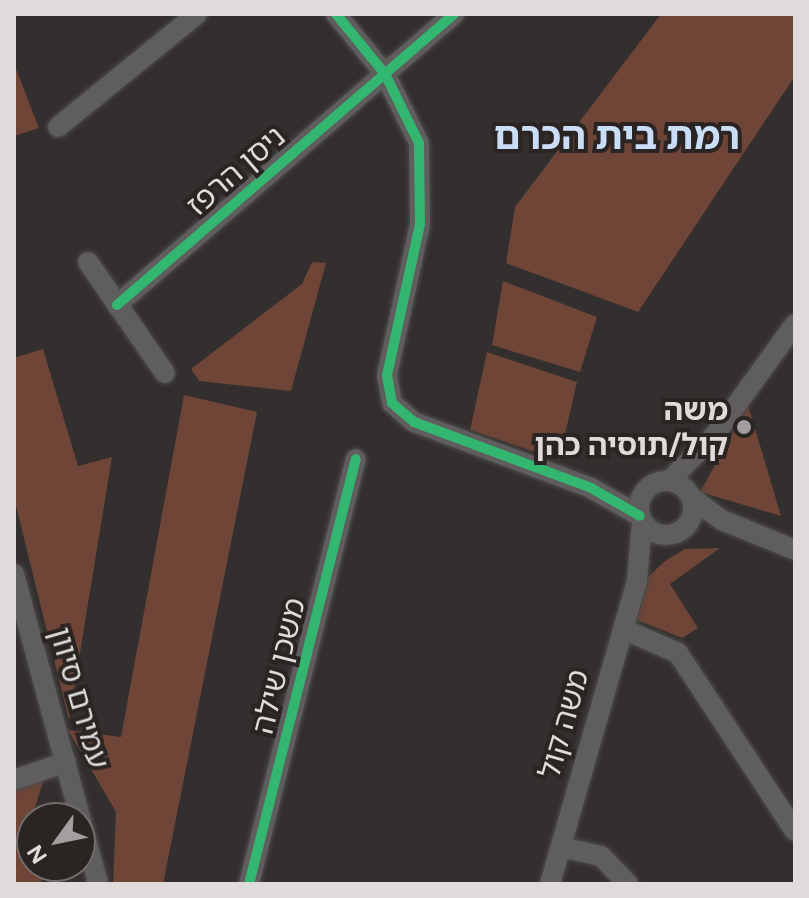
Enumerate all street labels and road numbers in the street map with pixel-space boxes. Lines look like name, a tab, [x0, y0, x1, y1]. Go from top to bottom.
street label: ניסן הרפז	[180, 119, 292, 223]
street label: משכן שילה	[245, 594, 313, 738]
street label: עמירם סיוון	[42, 623, 116, 773]
street label: משה קול	[531, 665, 597, 783]

